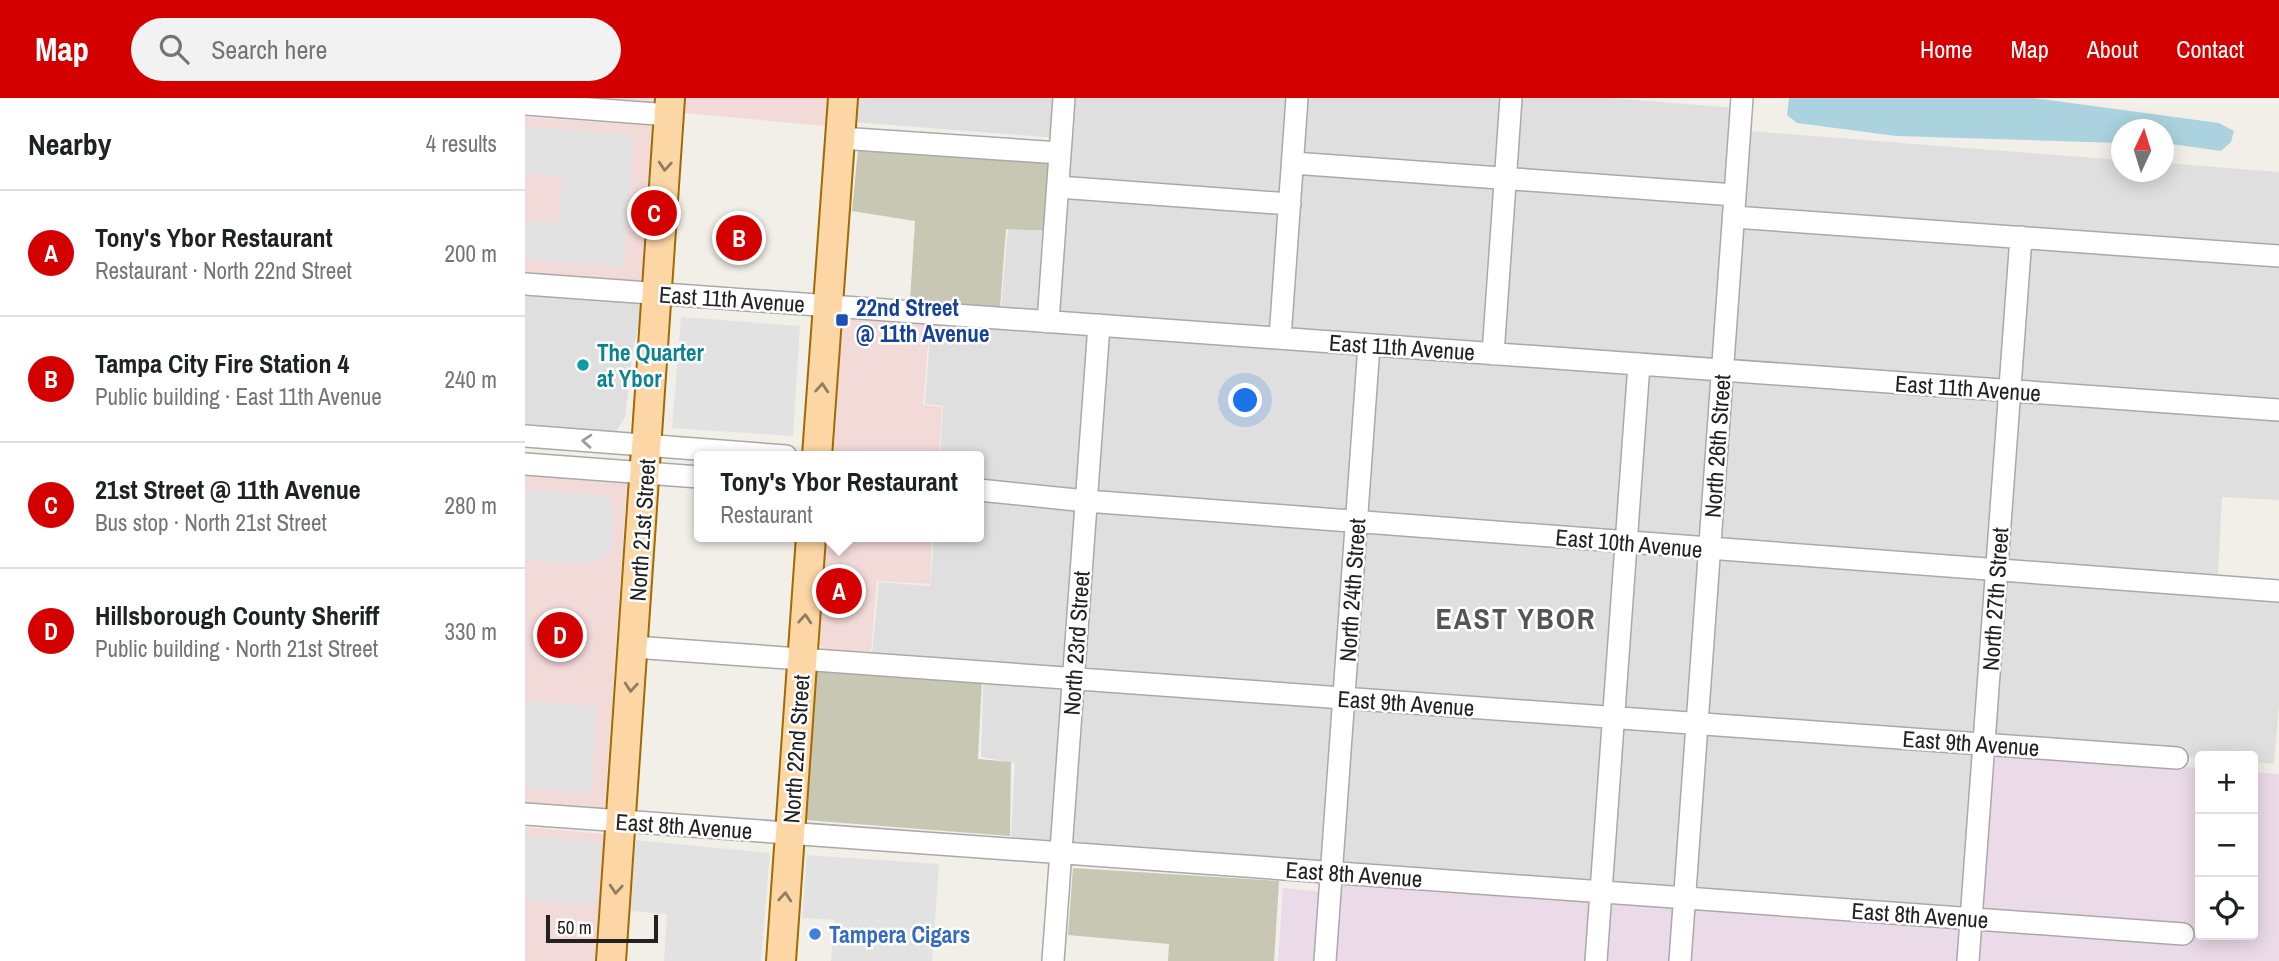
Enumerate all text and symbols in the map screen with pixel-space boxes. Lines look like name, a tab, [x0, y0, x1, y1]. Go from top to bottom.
search box	[131, 18, 621, 81]
text: Map	[35, 27, 89, 71]
icon: search	[155, 30, 193, 68]
text: Search here	[211, 32, 327, 67]
text: Home	[1920, 33, 1972, 65]
text: Map	[2010, 33, 2049, 65]
text: About	[2087, 33, 2138, 65]
text: Contact	[2176, 33, 2244, 65]
north arrow	[2111, 119, 2174, 182]
text: Nearby	[28, 124, 111, 164]
text: 4 results	[426, 128, 497, 159]
one-way arrow	[658, 161, 673, 172]
pin: C	[631, 187, 677, 239]
pin: B	[716, 212, 762, 264]
text: Tony's Ybor Restaurant	[95, 220, 333, 255]
text: A	[44, 238, 58, 269]
text: 200 m	[445, 238, 497, 269]
text: Restaurant · North 22nd Street	[95, 255, 352, 286]
street label: East 11th Avenue	[658, 278, 806, 320]
place label: 22nd Street @ 11th Avenue	[856, 292, 989, 349]
marker: 22nd Street @ 11th Avenue	[834, 312, 850, 328]
street label: East 11th Avenue	[1328, 326, 1476, 368]
place label: The Quarter at Ybor	[597, 337, 705, 394]
text: Tampa City Fire Station 4	[95, 346, 349, 381]
marker: The Quarter at Ybor	[575, 357, 591, 373]
text: B	[44, 364, 58, 395]
text: 240 m	[445, 364, 497, 395]
street label: East 11th Avenue	[1894, 367, 2042, 409]
street label: North 26th Street	[1697, 373, 1737, 519]
text: Public building · East 11th Avenue	[95, 381, 382, 412]
one-way arrow	[814, 382, 829, 393]
your location	[1228, 383, 1262, 417]
one-way arrow	[581, 433, 592, 448]
popup	[694, 451, 984, 542]
street label: North 21st Street	[622, 458, 662, 602]
text: Tony's Ybor Restaurant	[720, 464, 958, 499]
text: 21st Street @ 11th Avenue	[95, 472, 361, 507]
text: C	[44, 490, 58, 521]
text: 280 m	[445, 490, 497, 521]
text: Restaurant	[720, 499, 812, 530]
text: Bus stop · North 21st Street	[95, 507, 327, 538]
street label: North 24th Street	[1332, 517, 1372, 663]
street label: East 10th Avenue	[1554, 521, 1704, 565]
street label: North 27th Street	[1975, 526, 2015, 672]
pin: A	[816, 565, 862, 617]
street label: North 23rd Street	[1055, 570, 1097, 716]
text: Hillsborough County Sheriff	[95, 598, 379, 633]
district label: EAST YBOR	[1435, 598, 1597, 638]
pin: D	[537, 609, 583, 661]
one-way arrow	[797, 613, 812, 624]
text: D	[44, 616, 58, 647]
text: 330 m	[445, 616, 497, 647]
text: Public building · North 21st Street	[95, 633, 378, 664]
street label: North 22nd Street	[775, 674, 817, 824]
one-way arrow	[624, 682, 639, 693]
street label: East 9th Avenue	[1337, 683, 1475, 723]
street label: East 9th Avenue	[1902, 723, 2040, 763]
map controls	[2195, 751, 2258, 940]
button: +	[2195, 751, 2258, 814]
street label: East 8th Avenue	[615, 806, 753, 846]
button: −	[2195, 814, 2258, 877]
street label: East 8th Avenue	[1285, 854, 1423, 894]
button: locate	[2195, 877, 2258, 940]
one-way arrow	[609, 884, 624, 895]
one-way arrow	[777, 891, 792, 902]
street label: East 8th Avenue	[1851, 895, 1989, 935]
scale bar	[546, 912, 658, 944]
text: 50 m	[557, 914, 592, 940]
place label: Tampera Cigars	[829, 919, 970, 950]
marker: Tampera Cigars	[807, 926, 823, 942]

